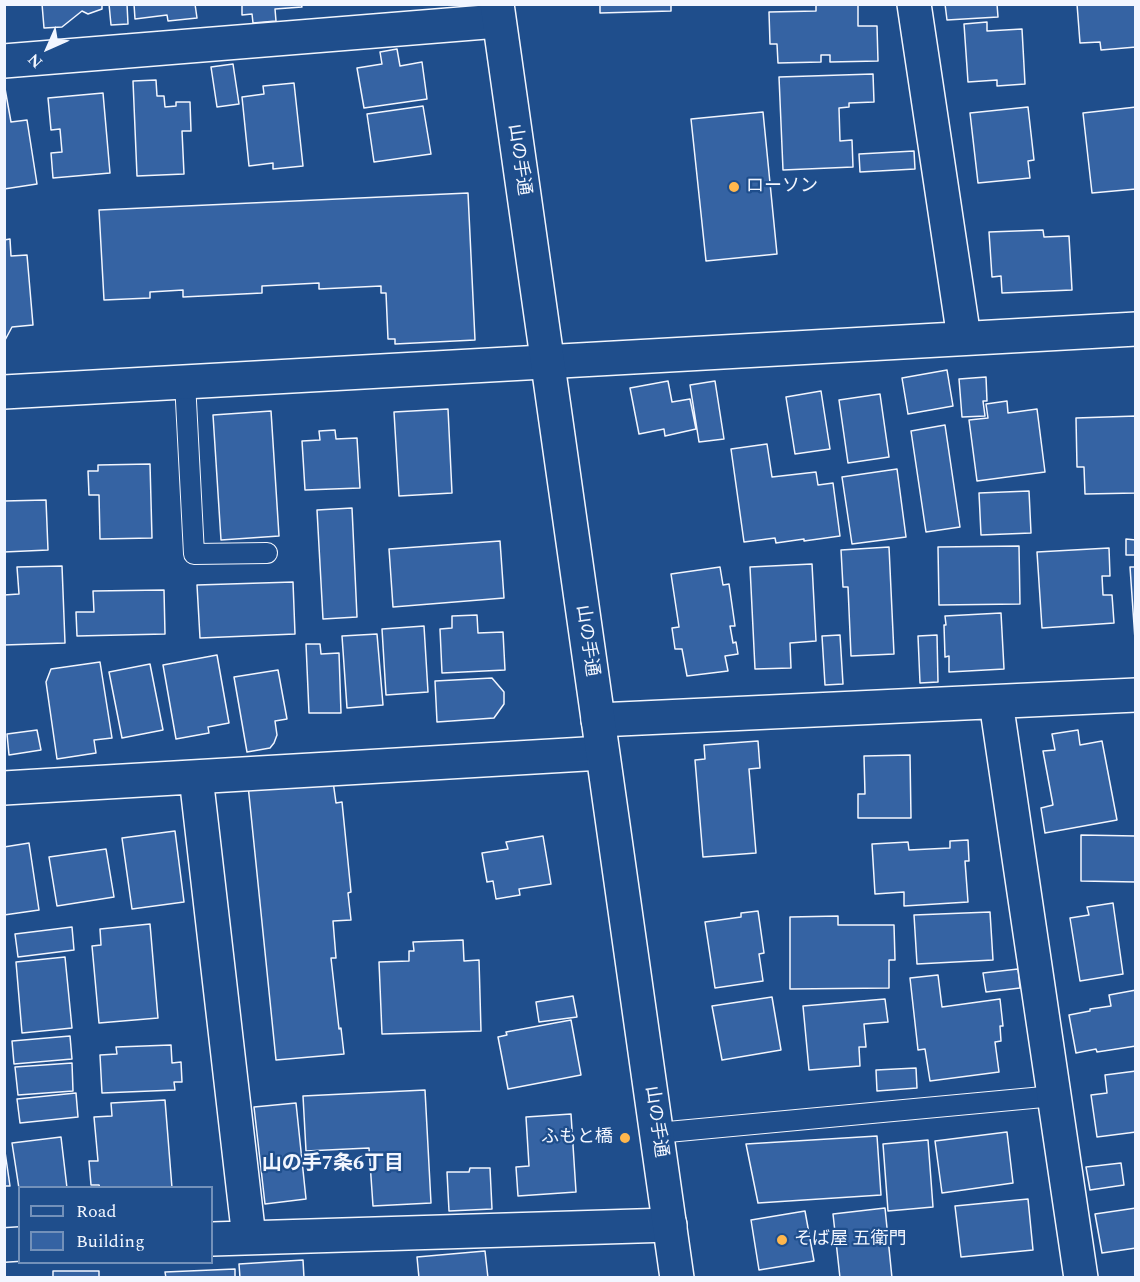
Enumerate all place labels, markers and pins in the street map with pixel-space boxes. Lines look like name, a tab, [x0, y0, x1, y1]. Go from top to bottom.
place label: ローソン	[746, 176, 818, 198]
marker: ローソン	[727, 180, 741, 194]
place label: ふもと橋	[541, 1127, 613, 1149]
marker: ふもと橋	[618, 1131, 632, 1145]
place label: そば屋 五衛門	[794, 1229, 906, 1251]
marker: そば屋 五衛門	[775, 1233, 789, 1247]

